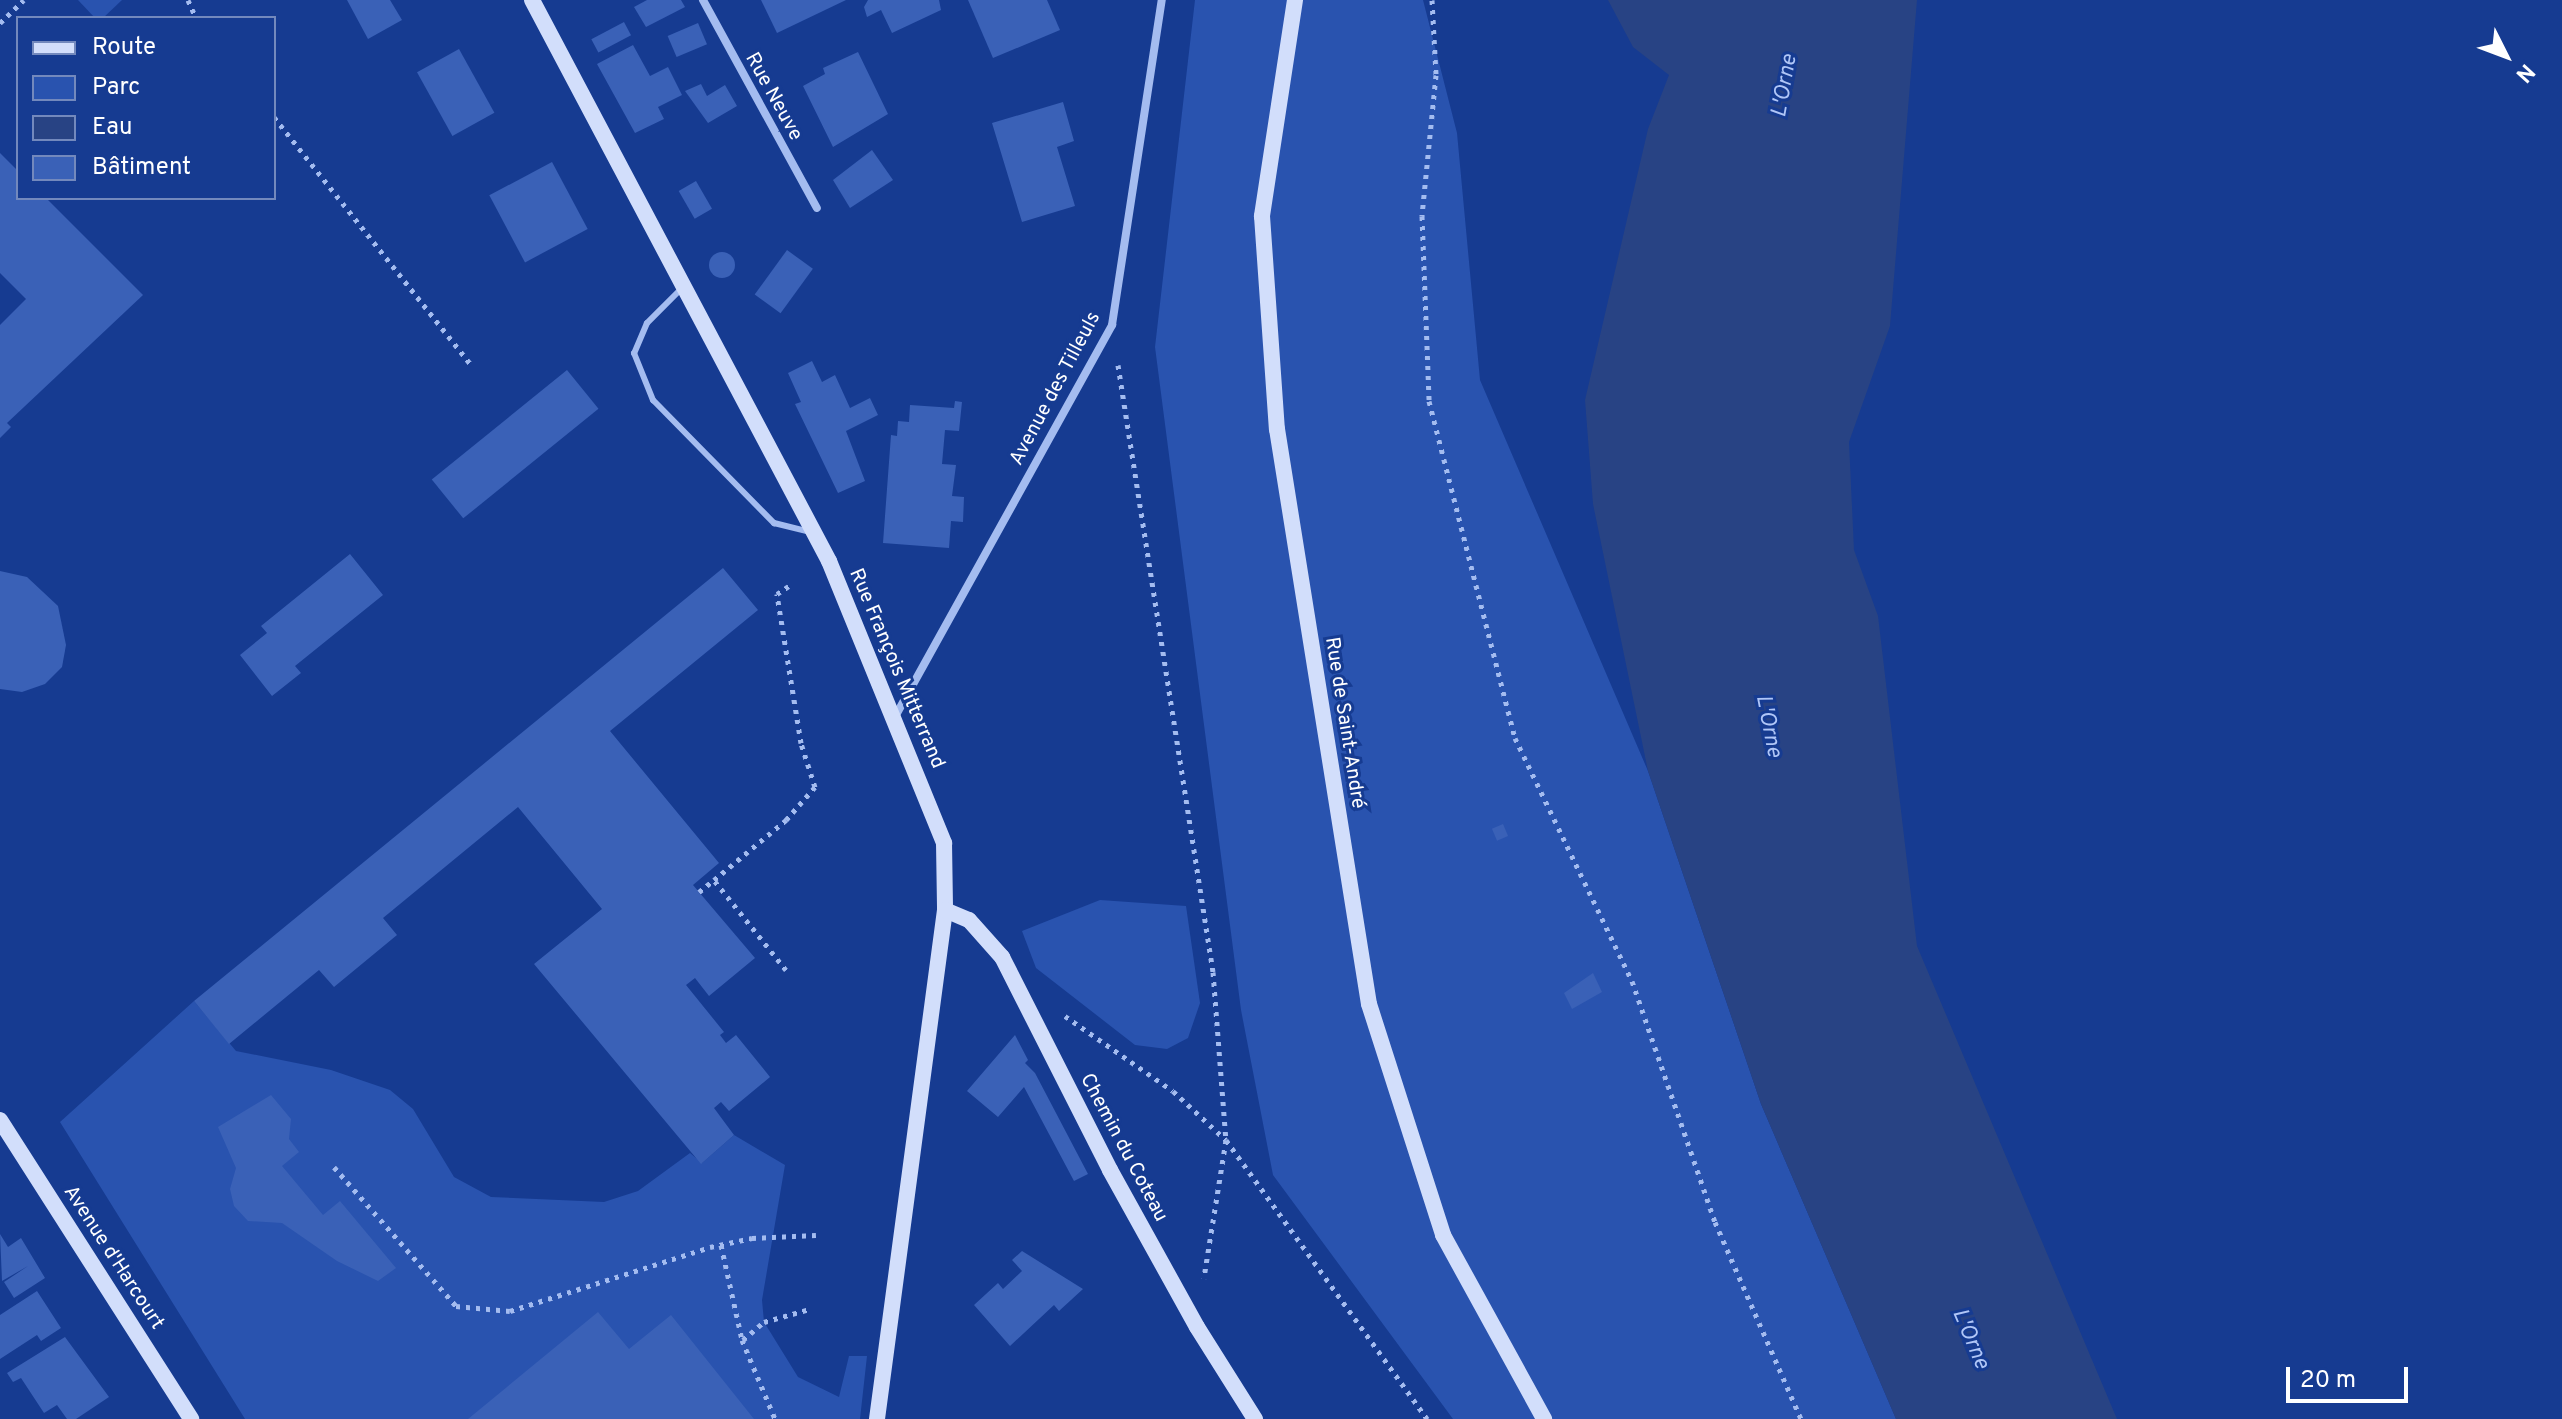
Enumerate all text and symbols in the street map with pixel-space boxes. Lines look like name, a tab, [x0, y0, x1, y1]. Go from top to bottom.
legend	[16, 16, 276, 200]
north arrow	[2466, 16, 2546, 96]
text: Route	[92, 33, 156, 63]
street label: Rue Neuve	[739, 49, 807, 145]
water label: L'Orne	[1766, 53, 1804, 119]
text: N	[2509, 57, 2540, 87]
text: Parc	[92, 73, 140, 103]
text: Eau	[92, 113, 132, 143]
text: Bâtiment	[92, 153, 191, 183]
street label: Avenue des Tilleuls	[1005, 308, 1107, 470]
street label: Rue François Mitterrand	[843, 565, 949, 773]
street label: Rue de Saint-André	[1319, 635, 1369, 811]
water label: L'Orne	[1749, 692, 1787, 760]
street label: Chemin du Coteau	[1074, 1070, 1172, 1226]
street label: Avenue d'Harcourt	[57, 1181, 169, 1335]
water label: L'Orne	[1945, 1305, 1995, 1373]
scale bar	[2290, 1351, 2412, 1401]
text: 20 m	[2300, 1366, 2356, 1396]

